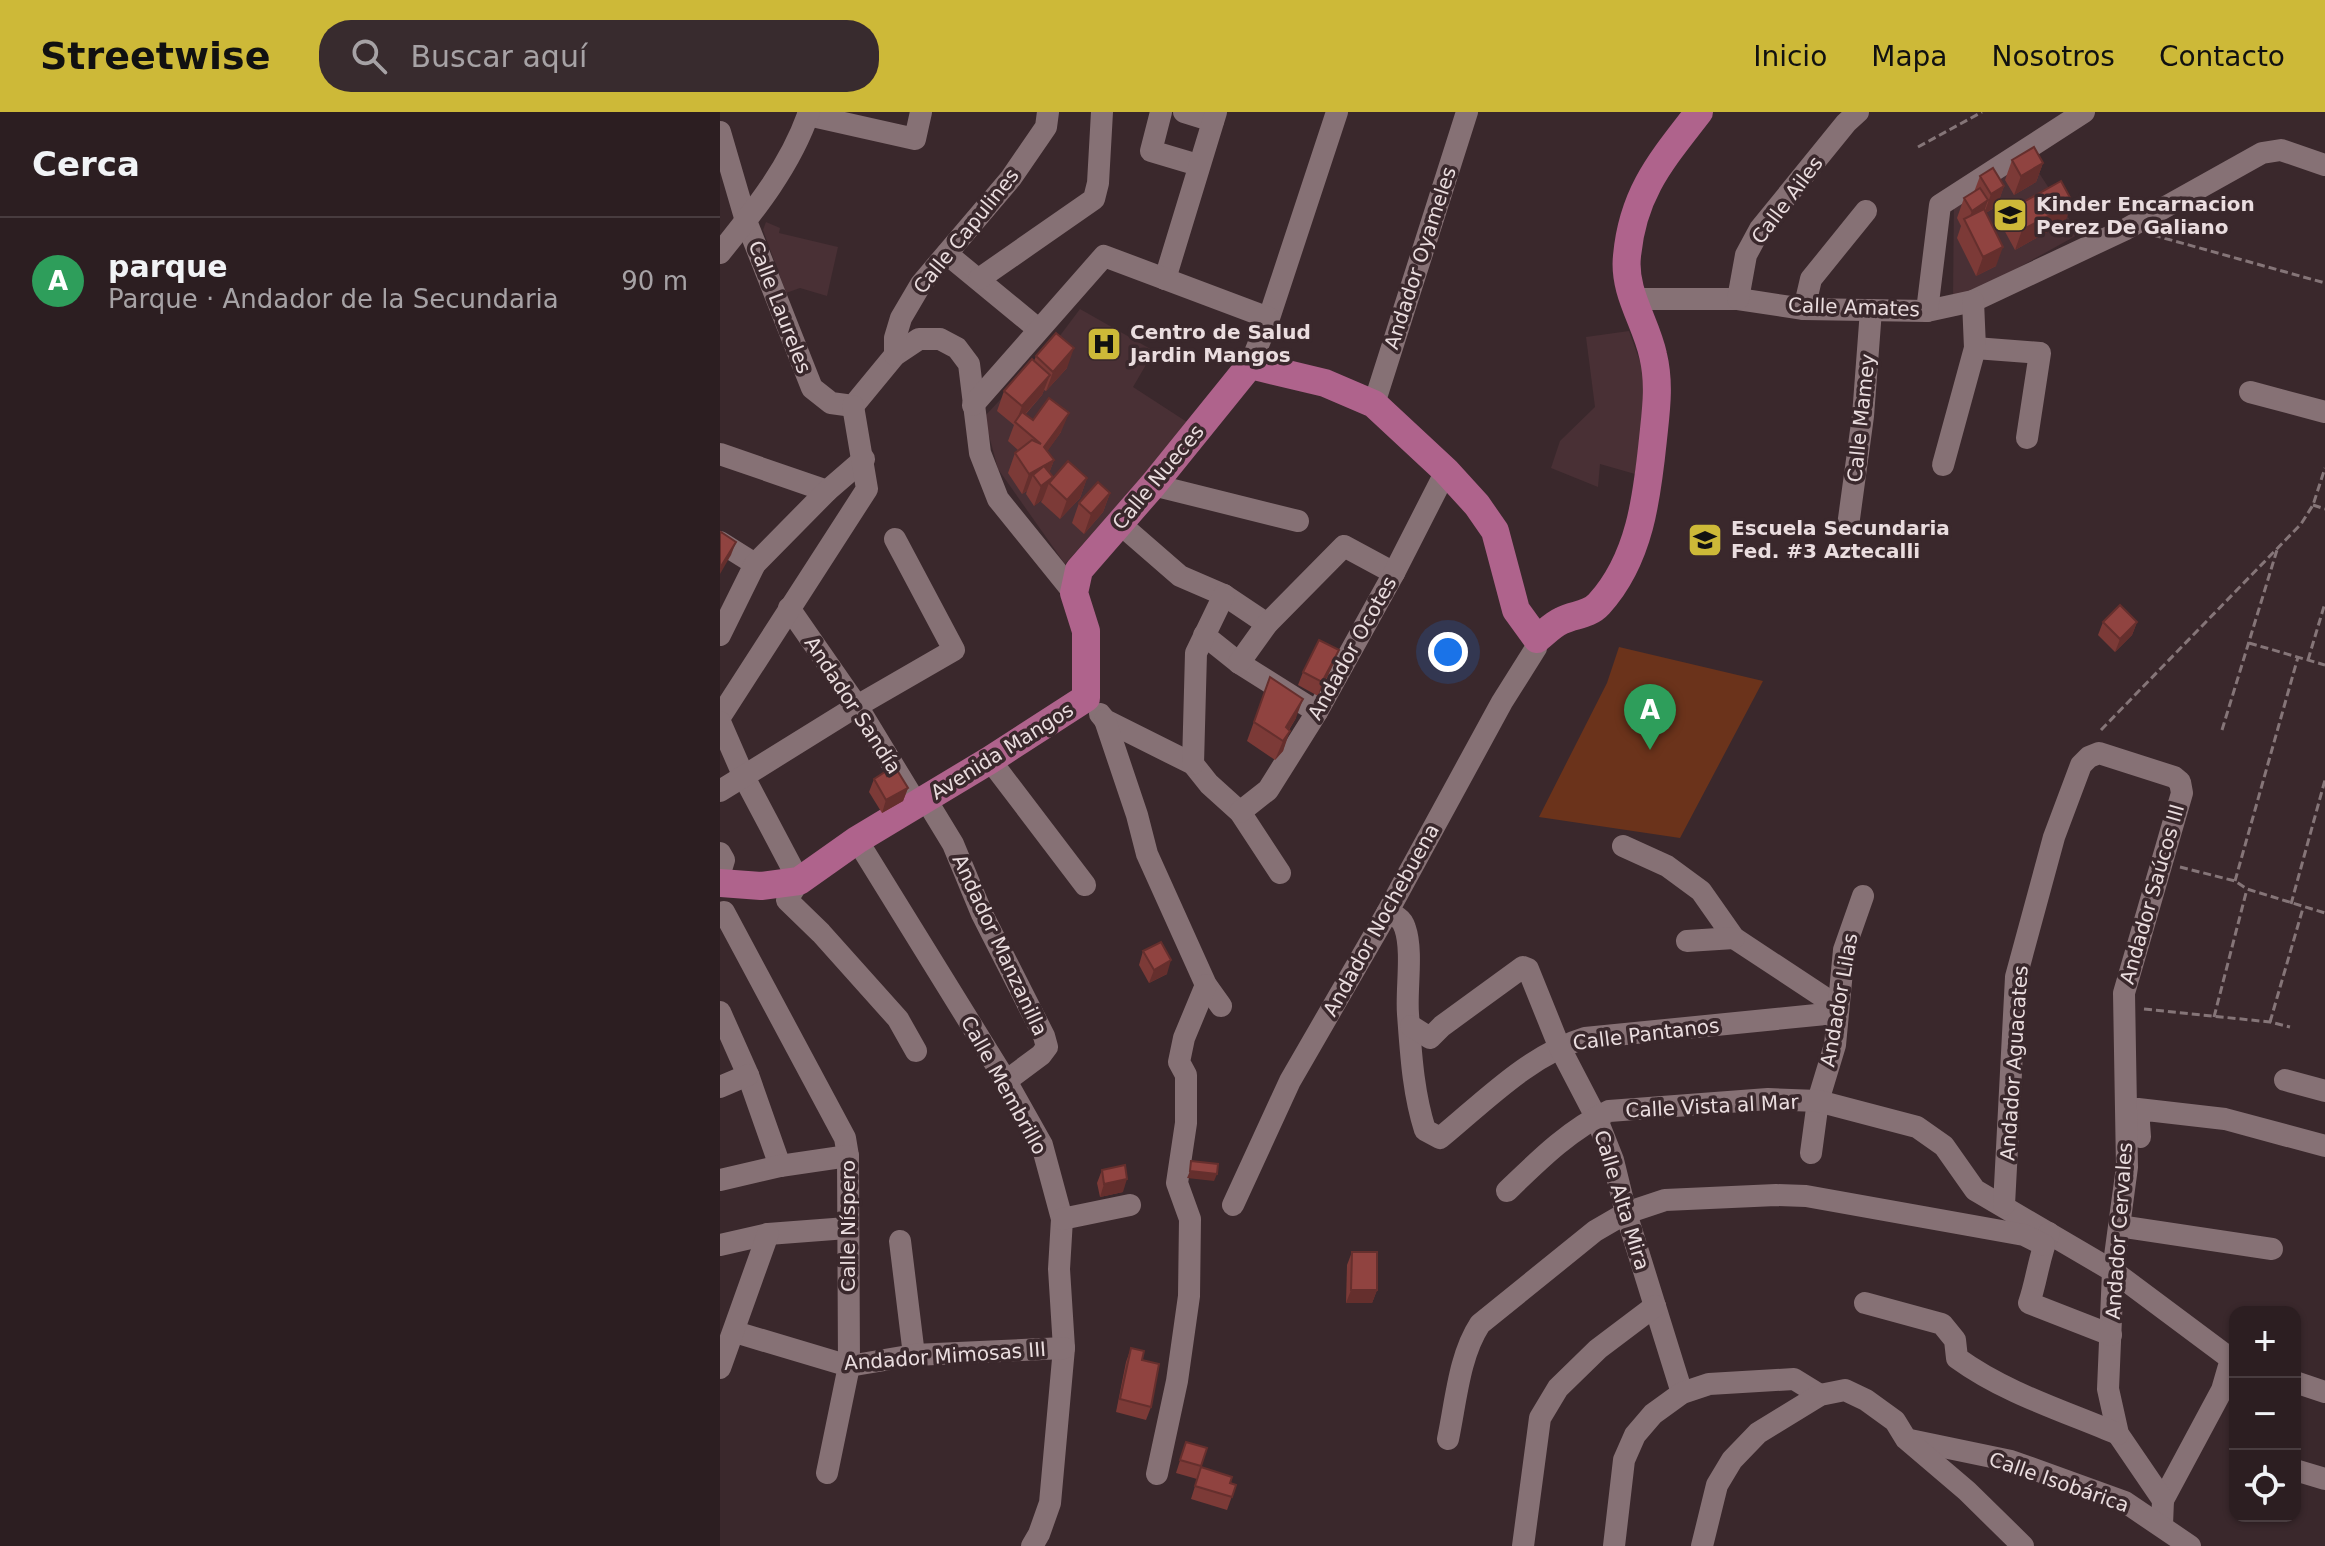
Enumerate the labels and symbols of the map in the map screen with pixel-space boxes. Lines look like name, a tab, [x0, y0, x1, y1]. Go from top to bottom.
street label: Calle Ailes	[1746, 151, 1828, 249]
street label: Calle Capulines	[908, 164, 1024, 298]
street label: Andador Oyameles	[1379, 164, 1461, 352]
place label: Kinder Encarnacion Perez De Galiano	[2036, 192, 2255, 239]
school or university icon: Kinder Encarnacion Perez De Galiano	[1991, 196, 2029, 234]
street label: Calle Laureles	[744, 237, 816, 377]
street label: Calle Amates	[1788, 293, 1920, 321]
place label: Centro de Salud Jardin Mangos	[1128, 320, 1311, 367]
hospital icon: Centro de Salud Jardin Mangos	[1085, 325, 1123, 363]
street label: Calle Mamey	[1842, 352, 1880, 483]
street label: Calle Nueces	[1107, 420, 1209, 534]
place label: Escuela Secundaria Fed. #3 Aztecalli	[1731, 516, 1950, 563]
school or university icon: Escuela Secundaria Fed. #3 Aztecalli	[1686, 521, 1724, 559]
street label: Andador Ocotes	[1303, 572, 1401, 724]
street label: Andador Sandía	[800, 632, 906, 778]
your location	[1428, 632, 1468, 672]
pin: A	[1624, 684, 1676, 750]
street label: Avenida Mangos	[926, 697, 1078, 805]
street label: Andador Saúcos III	[2115, 801, 2189, 987]
street label: Andador Nochebuena	[1318, 819, 1444, 1021]
street label: Andador Manzanilla	[947, 850, 1053, 1040]
street label: Andador Lilas	[1815, 931, 1863, 1069]
street label: Andador Aguacates	[1995, 964, 2033, 1162]
street label: Calle Membrillo	[956, 1011, 1052, 1159]
street label: Calle Pantanos	[1571, 1013, 1721, 1055]
street label: Calle Vista al Mar	[1625, 1089, 1800, 1123]
street label: Calle Alta Mira	[1589, 1127, 1655, 1273]
street label: Andador Cervales	[2101, 1142, 2137, 1320]
street label: Calle Níspero	[836, 1160, 860, 1292]
street label: Andador Mimosas III	[843, 1337, 1047, 1375]
street label: Calle Isobárica	[1986, 1447, 2132, 1517]

